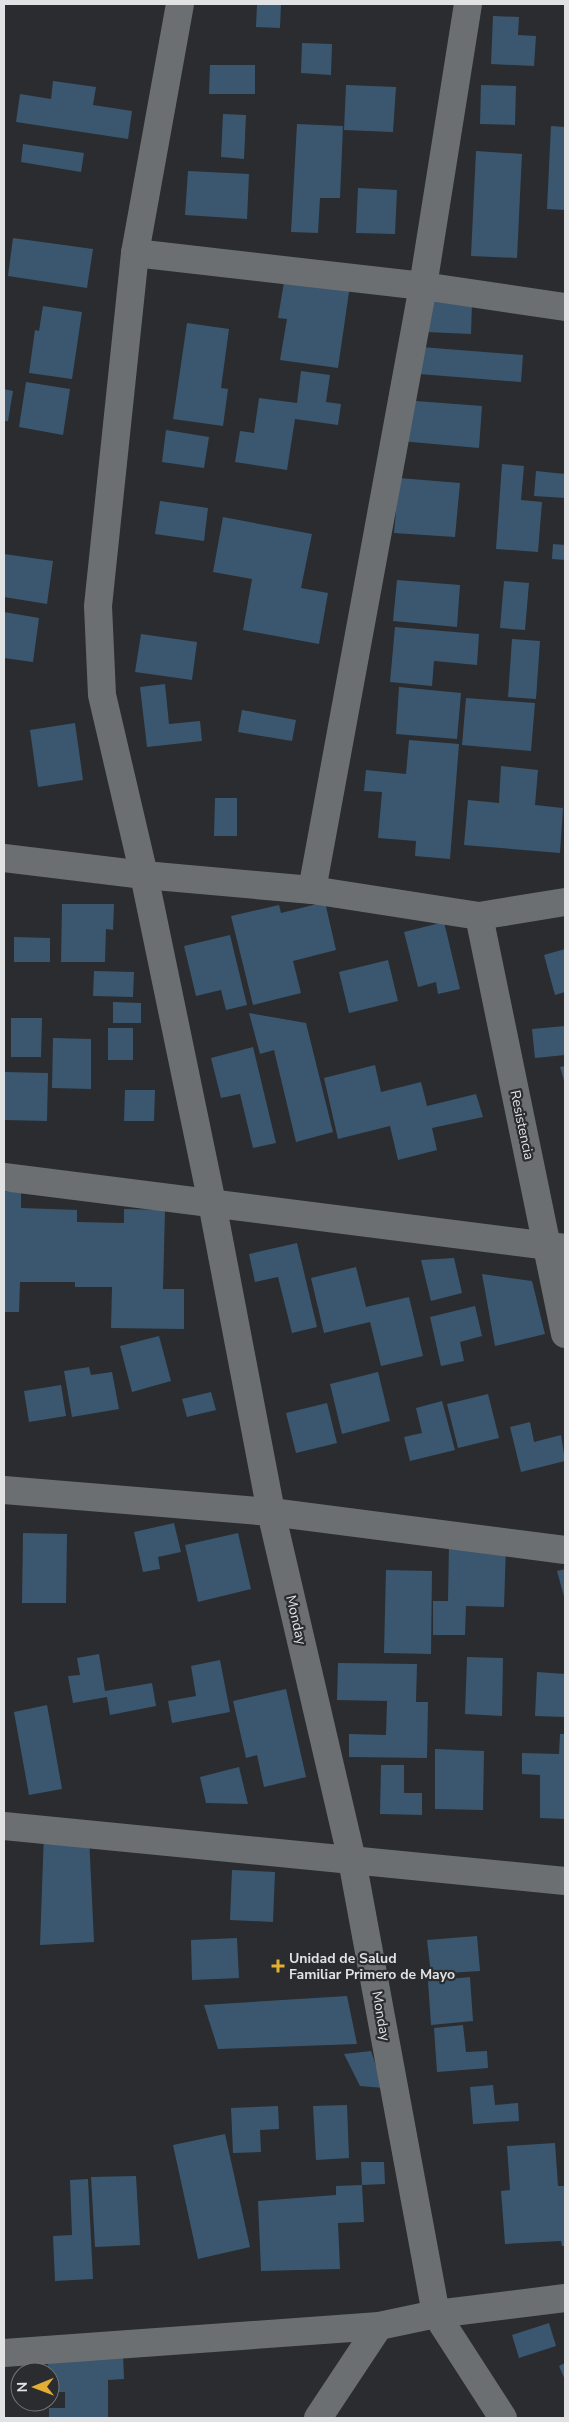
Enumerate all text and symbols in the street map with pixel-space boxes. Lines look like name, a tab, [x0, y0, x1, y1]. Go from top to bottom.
street label: Resistencia	[505, 1088, 539, 1162]
street label: Monday	[281, 1593, 311, 1647]
place label: Unidad de Salud Familiar Primero de Mayo	[289, 1949, 455, 1984]
marker: Unidad de Salud Familiar Primero de Mayo	[271, 1959, 285, 1973]
street label: Monday	[367, 1990, 395, 2043]
north arrow	[10, 2362, 60, 2412]
text: N	[13, 2382, 32, 2393]

